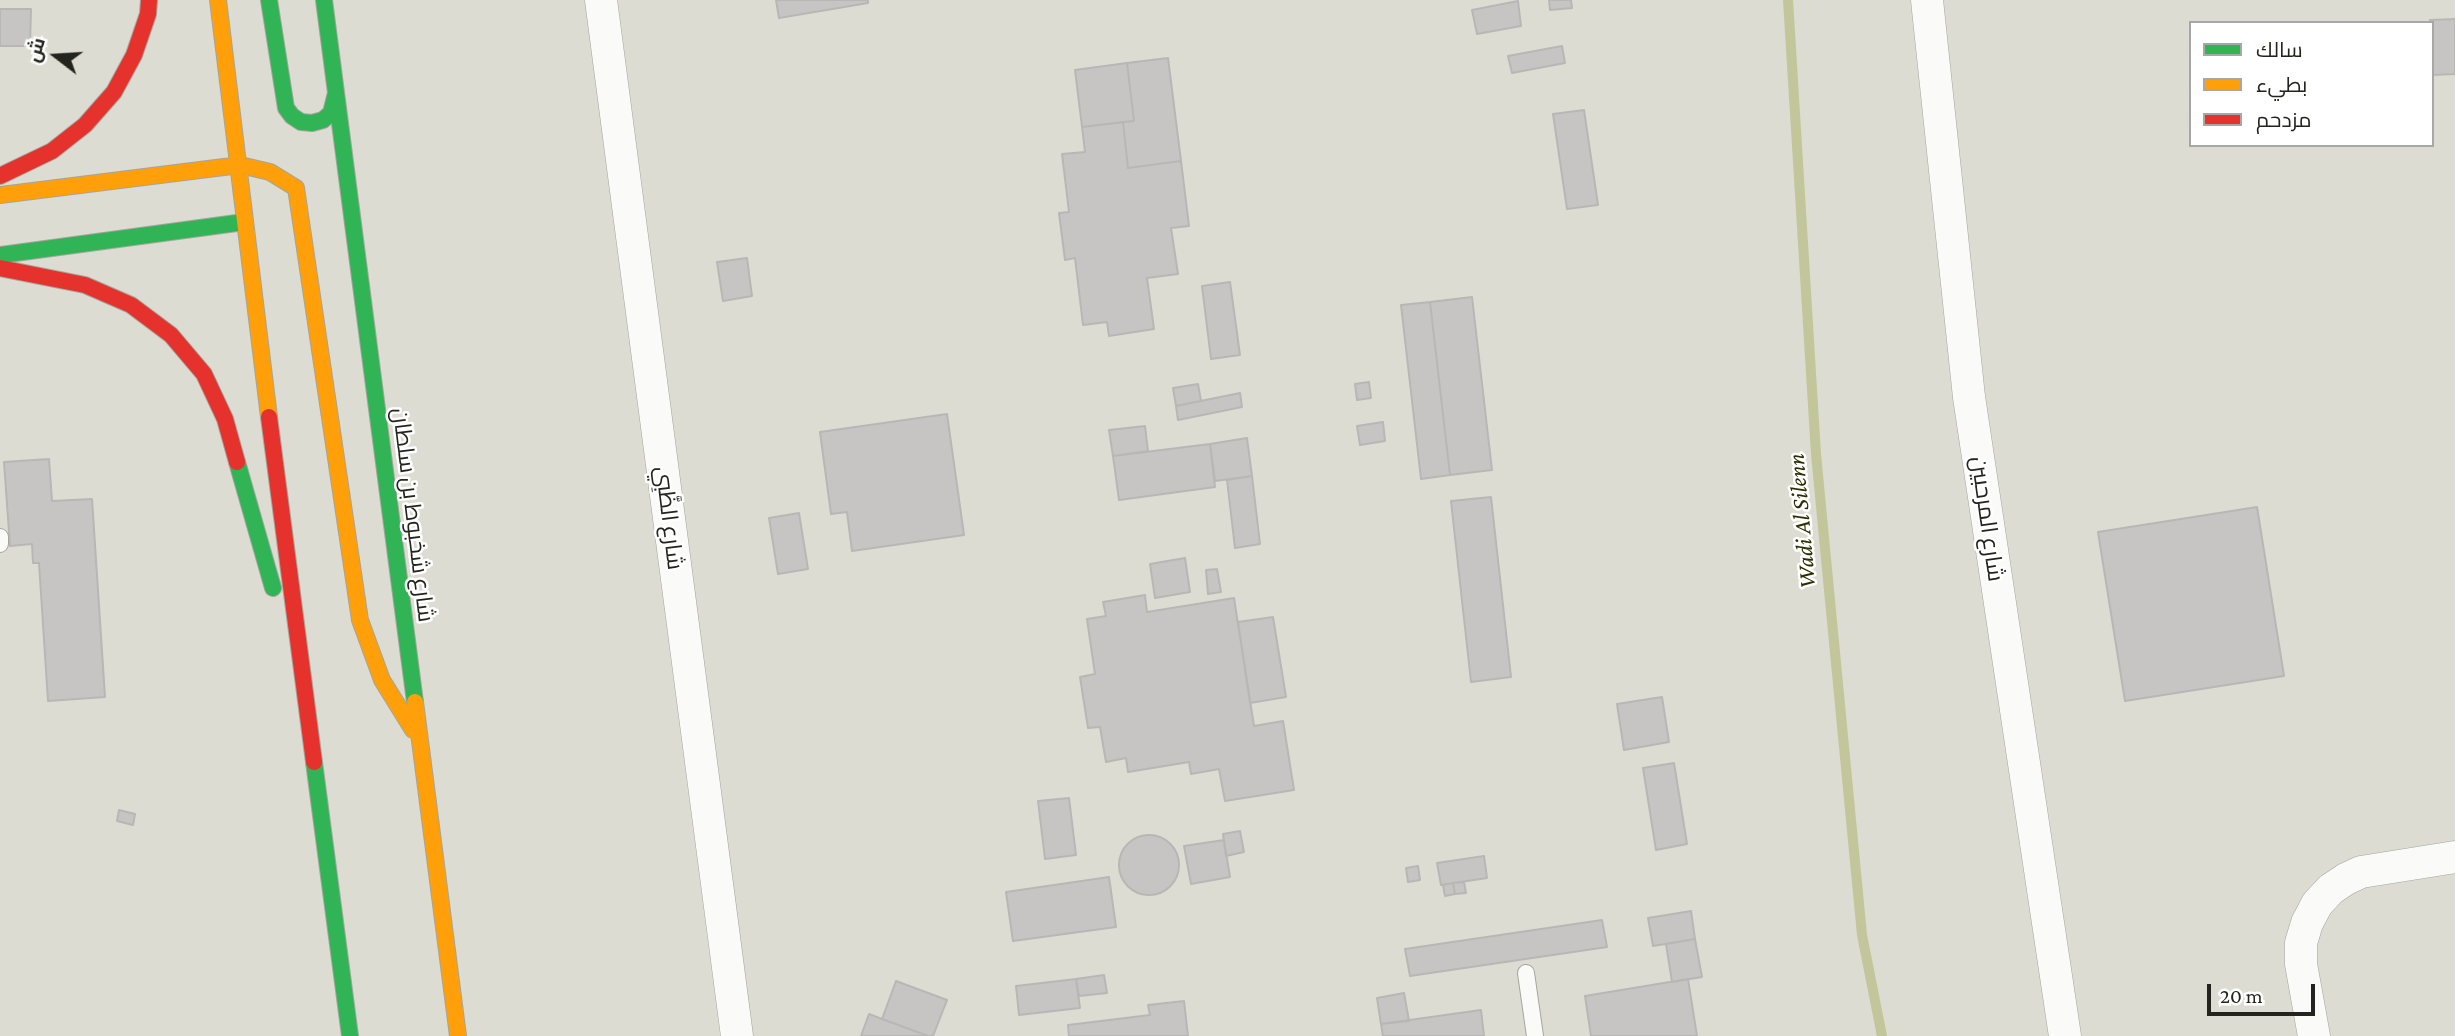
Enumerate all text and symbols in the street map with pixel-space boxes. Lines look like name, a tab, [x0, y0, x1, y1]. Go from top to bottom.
north arrow	[21, 21, 91, 91]
legend	[2189, 21, 2434, 147]
text: ش	[22, 35, 49, 64]
text: سالك	[2256, 38, 2303, 62]
text: بطيء	[2256, 73, 2307, 97]
text: مزدحم	[2256, 108, 2311, 132]
street label: شارع شخبوط بن سلطان	[386, 406, 440, 624]
water label: Wadi Al Silenn	[1782, 452, 1822, 590]
street label: شارع المرحبين	[1965, 455, 2009, 583]
street label: شارع الظَّبِي	[649, 465, 689, 571]
scale bar	[2210, 970, 2318, 1014]
text: 20 m	[2220, 984, 2263, 1008]

